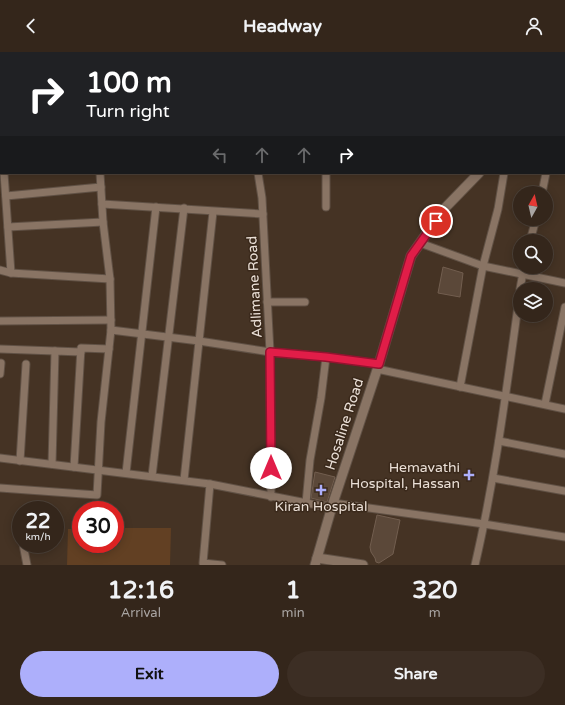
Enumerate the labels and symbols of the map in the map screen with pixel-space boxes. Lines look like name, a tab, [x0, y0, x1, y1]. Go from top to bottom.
north arrow	[513, 186, 553, 226]
pin	[419, 204, 453, 238]
street label: Adlimane Road	[243, 236, 266, 338]
street label: Hosaline Road	[322, 376, 367, 472]
position arrow	[250, 447, 292, 489]
place label: Hemavathi Hospital, Hassan	[350, 459, 460, 492]
marker: Hemavathi Hospital, Hassan	[463, 469, 475, 481]
marker: Kiran Hospital	[315, 484, 327, 496]
place label: Kiran Hospital	[275, 498, 367, 515]
speed limit sign: 30	[72, 501, 124, 553]

